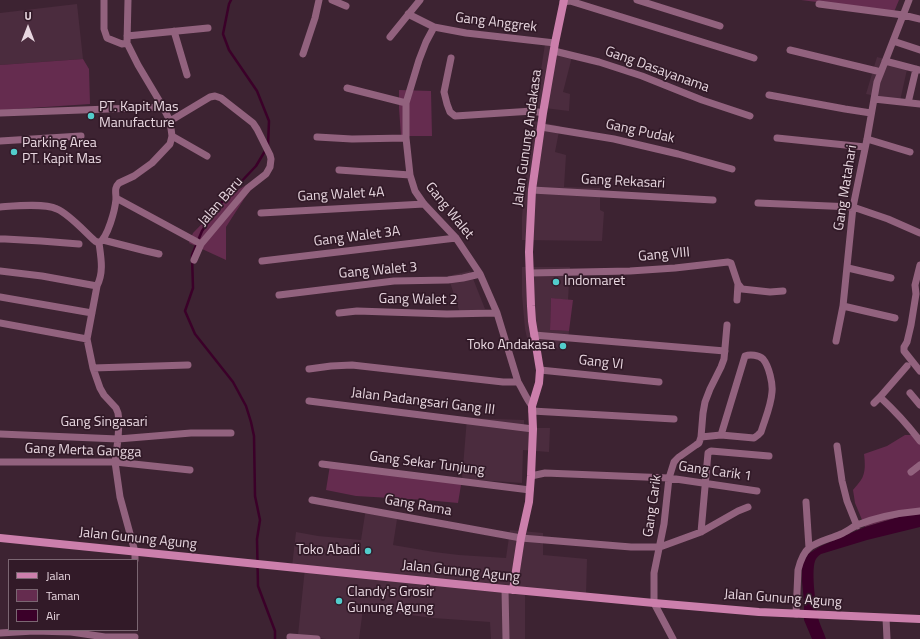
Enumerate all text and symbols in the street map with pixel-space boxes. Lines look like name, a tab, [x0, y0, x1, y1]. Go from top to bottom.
north arrow	[8, 8, 48, 48]
text: U	[24, 8, 32, 24]
street label: Gang Anggrek	[454, 10, 538, 36]
street label: Gang Dasayanama	[603, 43, 711, 97]
street label: Jalan Gunung Andakasa	[510, 68, 546, 208]
place label: PT. Kapit Mas Manufacture	[99, 100, 179, 132]
marker: PT. Kapit Mas Manufacture	[86, 111, 96, 121]
street label: Gang Pudak	[604, 116, 676, 148]
place label: Parking Area PT. Kapit Mas	[22, 136, 102, 168]
street label: Gang Matahari	[831, 144, 861, 232]
marker: Parking Area PT. Kapit Mas	[9, 147, 19, 157]
street label: Gang Rekasari	[581, 171, 665, 193]
street label: Jalan Baru	[195, 174, 247, 230]
street label: Gang Walet	[421, 179, 477, 243]
street label: Gang Walet 4A	[297, 184, 385, 206]
street label: Gang Walet 3A	[313, 223, 401, 251]
street label: Gang VIII	[637, 244, 691, 266]
street label: Gang Walet 3	[338, 259, 418, 283]
place label: Indomaret	[564, 274, 625, 290]
marker: Indomaret	[551, 277, 561, 287]
street label: Gang Walet 2	[378, 291, 458, 309]
place label: Toko Andakasa	[467, 338, 555, 354]
marker: Toko Andakasa	[558, 341, 568, 351]
street label: Gang VI	[578, 352, 624, 374]
street label: Jalan Padangsari Gang III	[350, 385, 496, 419]
street label: Gang Singasari	[60, 415, 148, 431]
street label: Gang Merta Gangga	[24, 441, 142, 461]
street label: Gang Sekar Tunjung	[368, 449, 486, 479]
street label: Gang Carik 1	[677, 459, 753, 485]
street label: Gang Carik	[640, 474, 666, 538]
street label: Gang Rama	[383, 492, 453, 520]
street label: Jalan Gunung Agung	[78, 524, 198, 554]
place label: Toko Abadi	[296, 543, 360, 559]
marker: Toko Abadi	[363, 546, 373, 556]
street label: Jalan Gunung Agung	[401, 557, 521, 587]
legend	[8, 559, 138, 631]
text: Jalan	[46, 566, 71, 585]
place label: Clandy's Grosir Gunung Agung	[347, 585, 434, 618]
text: Taman	[46, 586, 80, 605]
street label: Jalan Gunung Agung	[723, 586, 843, 612]
marker: Clandy's Grosir Gunung Agung	[334, 596, 344, 606]
text: Air	[46, 606, 60, 625]

